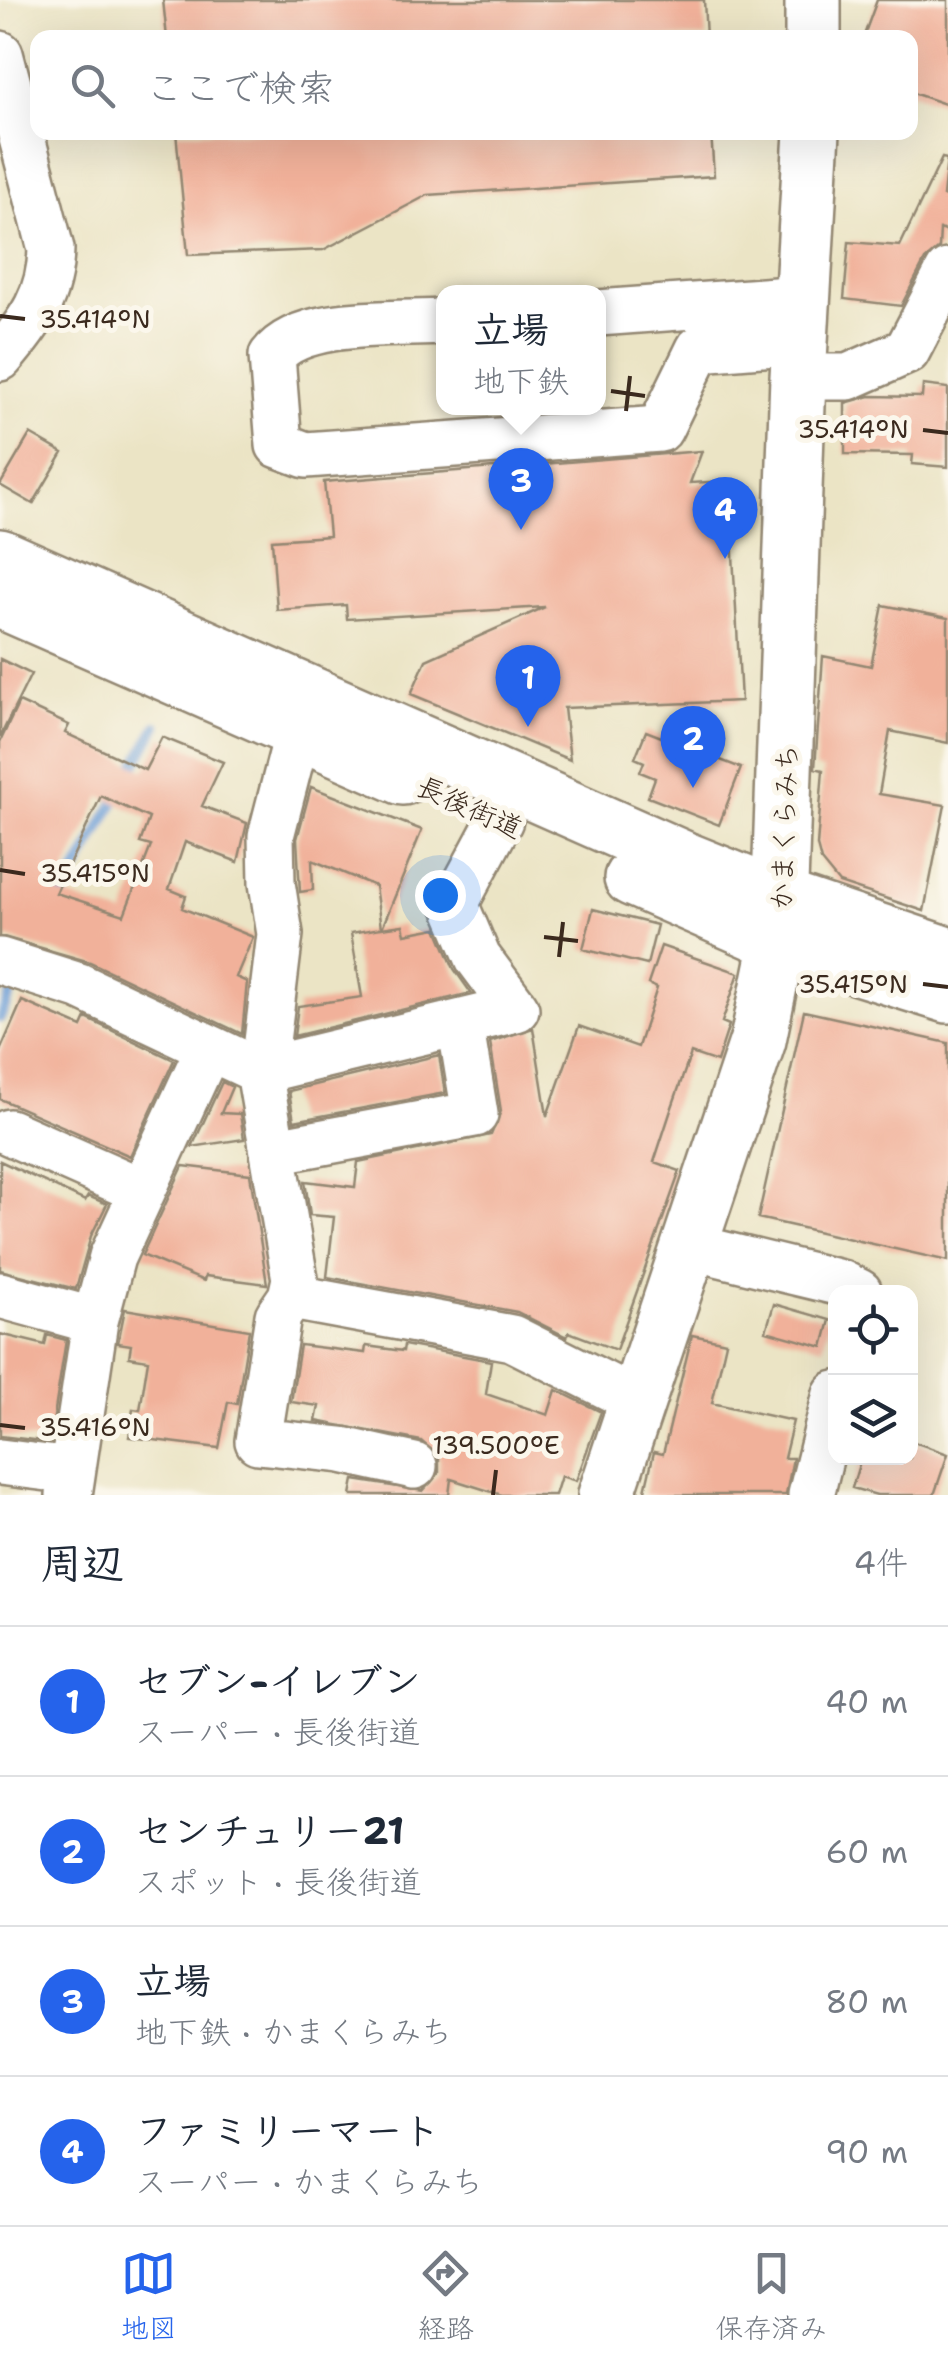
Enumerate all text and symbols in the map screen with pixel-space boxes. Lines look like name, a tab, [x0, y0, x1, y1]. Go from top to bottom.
search box	[30, 30, 918, 140]
icon: search	[65, 58, 120, 113]
text: ここで検索	[145, 62, 335, 113]
popup	[436, 285, 606, 415]
text: 35.414°N	[40, 302, 150, 336]
text: 立場	[473, 304, 549, 355]
text: 地下鉄	[473, 359, 569, 402]
text: 35.414°N	[798, 412, 908, 446]
pin: 3	[488, 448, 554, 530]
pin: 4	[692, 476, 758, 559]
pin: 1	[496, 644, 560, 727]
pin: 2	[660, 706, 726, 788]
street label: かまくらみち	[762, 743, 806, 911]
street label: 長後街道	[411, 767, 529, 847]
text: 35.415°N	[40, 856, 150, 890]
your location	[415, 870, 466, 921]
text: 35.415°N	[798, 967, 908, 1001]
map controls	[828, 1285, 918, 1465]
button: locate	[828, 1285, 918, 1375]
button: layers	[828, 1375, 918, 1465]
text: 35.416°N	[39, 1410, 151, 1444]
text: 139.500°E	[432, 1428, 560, 1462]
text: 周辺	[40, 1535, 124, 1591]
text: 4件	[854, 1541, 908, 1584]
text: セブン-イレブン	[135, 1655, 421, 1706]
text: 1	[65, 1680, 80, 1723]
text: 40 m	[825, 1680, 908, 1723]
text: スーパー · 長後街道	[135, 1710, 421, 1753]
text: センチュリー21	[135, 1805, 404, 1856]
text: 2	[61, 1830, 84, 1873]
text: 60 m	[826, 1830, 908, 1873]
text: スポット · 長後街道	[135, 1860, 422, 1903]
text: 立場	[135, 1955, 211, 2006]
text: 3	[61, 1980, 84, 2023]
text: 80 m	[825, 1980, 908, 2023]
text: 地下鉄 · かまくらみち	[135, 2010, 453, 2053]
text: ファミリーマート	[135, 2105, 441, 2156]
text: 4	[61, 2130, 84, 2173]
text: 90 m	[825, 2130, 908, 2173]
text: スーパー · かまくらみち	[135, 2160, 483, 2203]
tab: 地図	[121, 2246, 177, 2347]
tab: 経路	[418, 2246, 474, 2347]
tab: 保存済み	[715, 2246, 827, 2347]

